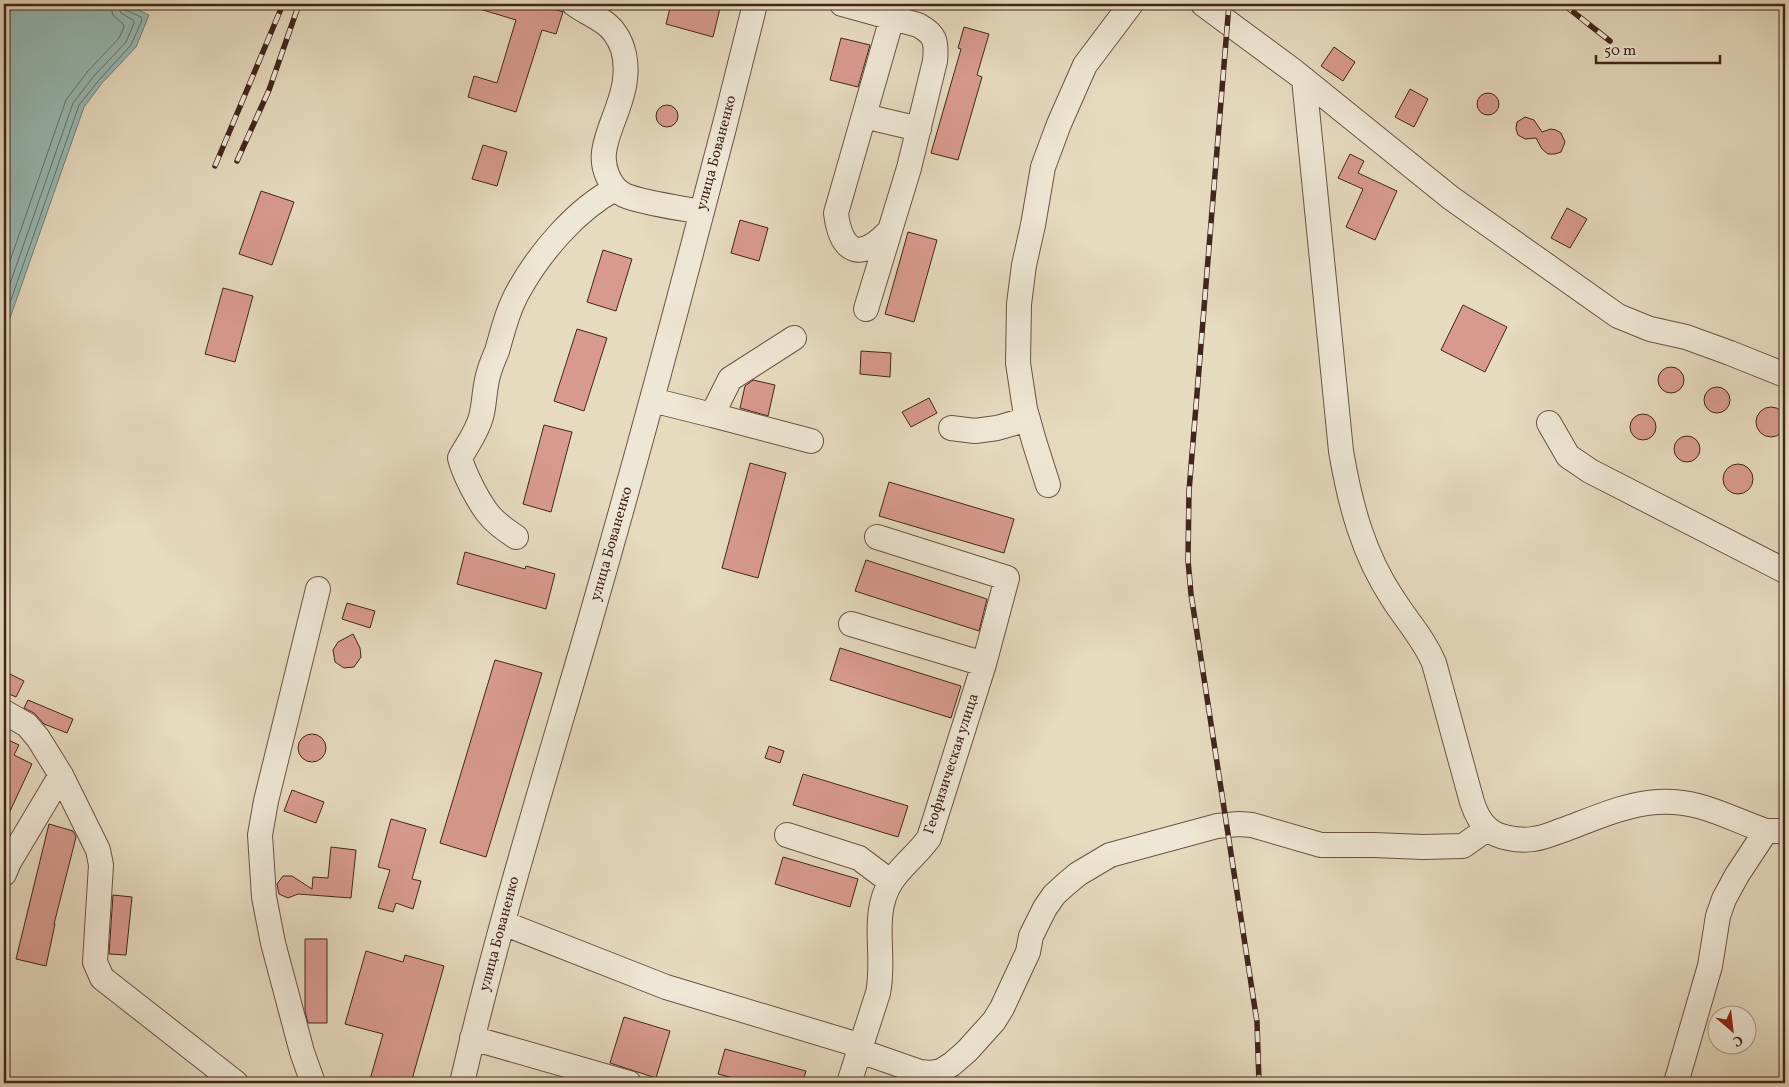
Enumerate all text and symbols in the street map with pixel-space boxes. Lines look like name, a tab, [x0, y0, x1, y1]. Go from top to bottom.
scale bar	[1596, 32, 1720, 64]
text: 50 m	[1604, 41, 1636, 62]
street label: улица Бованенко	[692, 93, 742, 213]
street label: улица Бованенко	[586, 484, 638, 604]
street label: Геофизическая улица	[919, 691, 985, 837]
street label: улица Бованенко	[475, 874, 525, 994]
north arrow	[1706, 1004, 1756, 1054]
text: С	[1729, 1030, 1746, 1051]

